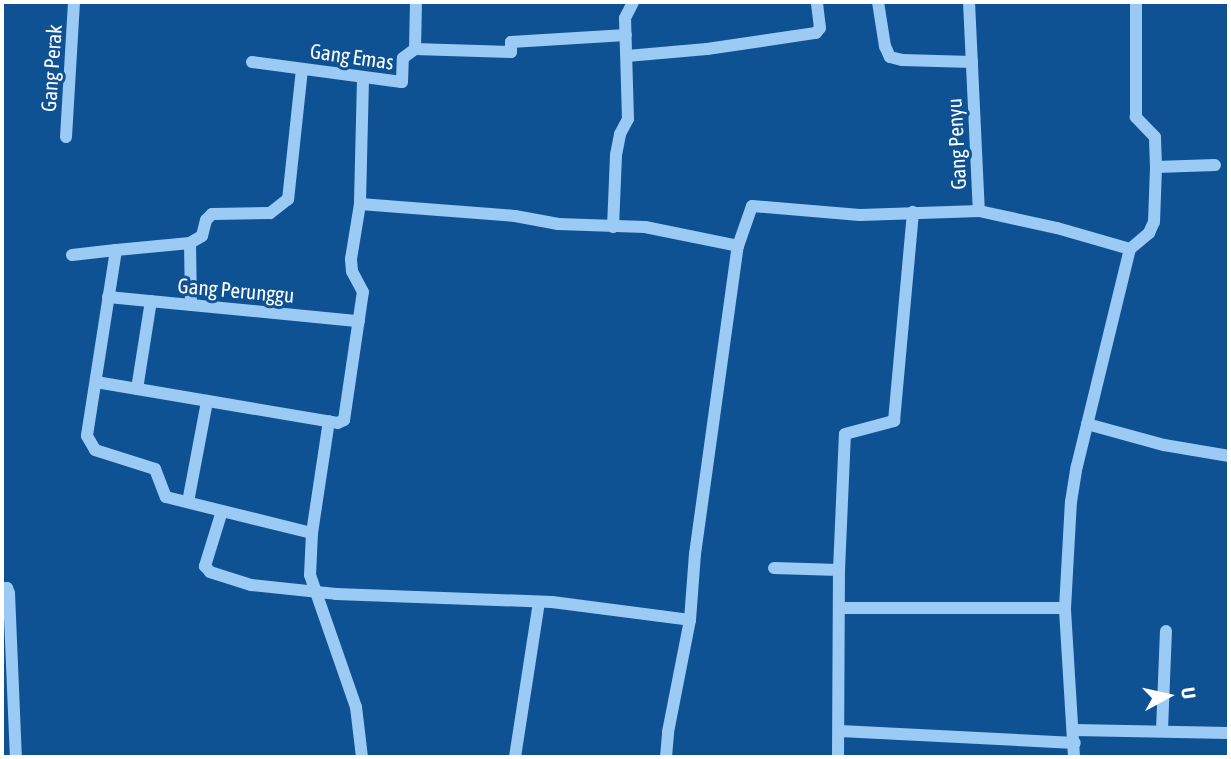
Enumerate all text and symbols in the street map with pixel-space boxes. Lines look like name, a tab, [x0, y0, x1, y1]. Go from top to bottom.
street label: Gang Perak	[35, 24, 67, 112]
street label: Gang Emas	[309, 38, 395, 74]
street label: Gang Penyu	[941, 98, 971, 190]
street label: Gang Perunggu	[177, 272, 295, 308]
north arrow	[1133, 661, 1203, 731]
text: U	[1177, 686, 1200, 700]

